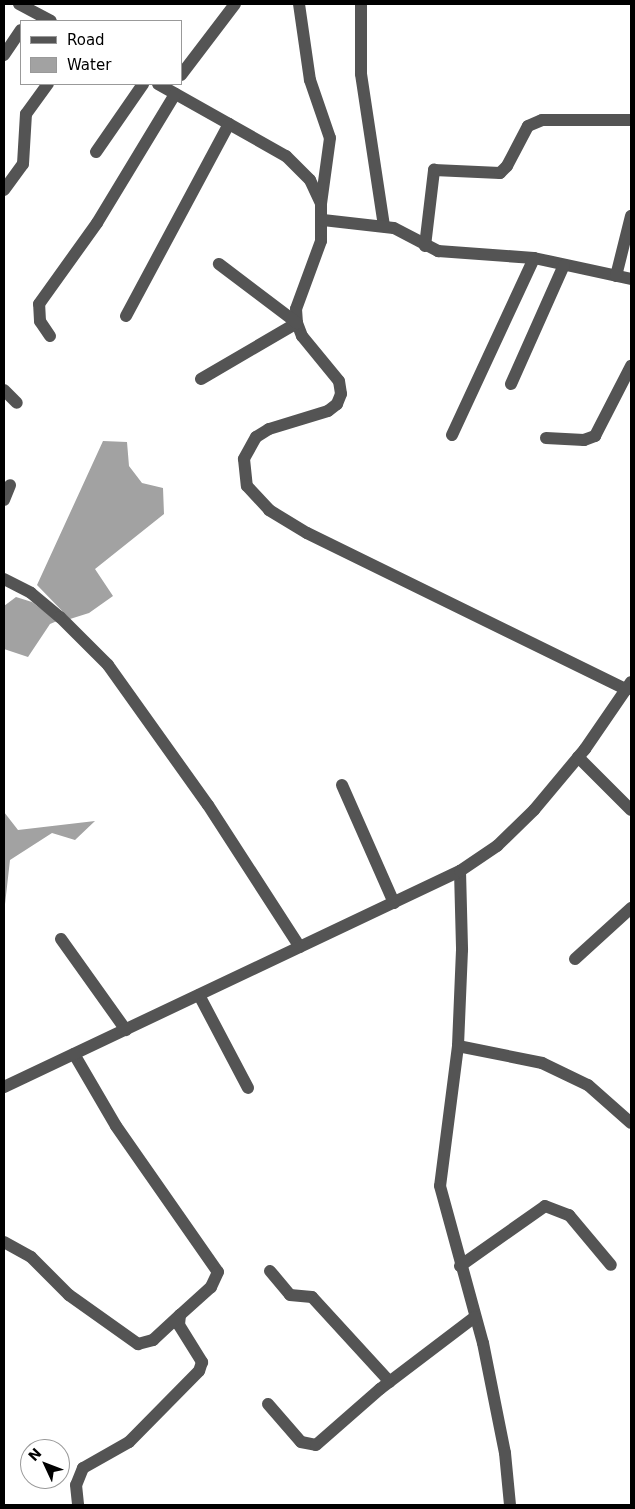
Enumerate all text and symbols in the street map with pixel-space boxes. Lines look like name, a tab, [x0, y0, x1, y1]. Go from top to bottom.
legend	[20, 20, 182, 85]
text: Road	[67, 31, 105, 49]
text: Water	[67, 56, 111, 74]
north arrow	[20, 1439, 70, 1489]
text: N	[25, 1445, 45, 1464]

